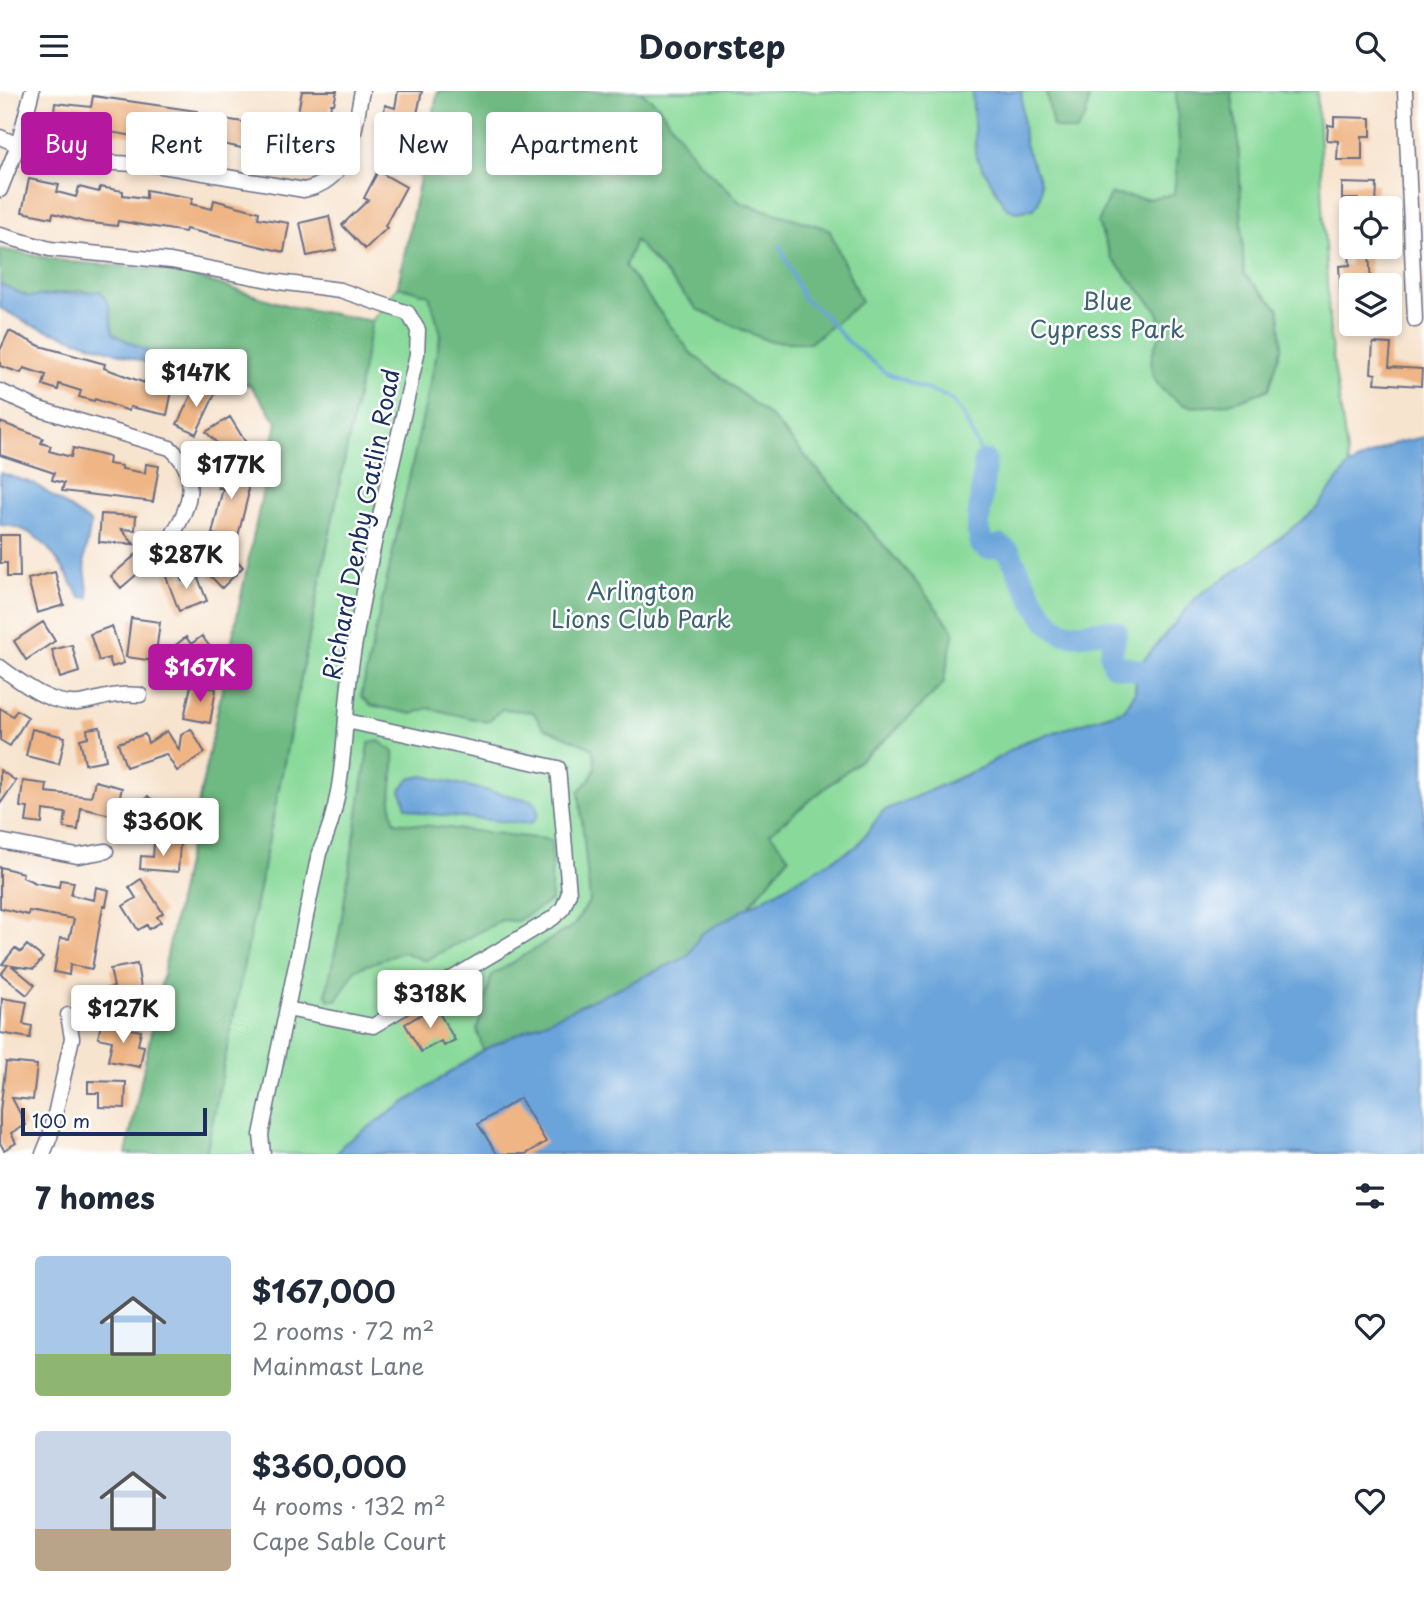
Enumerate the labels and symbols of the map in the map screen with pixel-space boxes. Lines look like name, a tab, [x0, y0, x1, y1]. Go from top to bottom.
park label: Blue Cypress Park	[1030, 282, 1185, 346]
pin: $147K	[147, 349, 245, 409]
street label: Richard Denby Gatlin Road	[312, 365, 408, 683]
pin: $177K	[182, 441, 280, 501]
pin: $287K	[137, 531, 235, 591]
park label: Arlington Lions Club Park	[551, 572, 731, 636]
pin: $167K	[151, 645, 249, 704]
pin: $360K	[114, 799, 212, 858]
pin: $318K	[381, 971, 479, 1030]
pin: $127K	[74, 985, 172, 1045]
scale bar	[21, 1105, 206, 1137]

